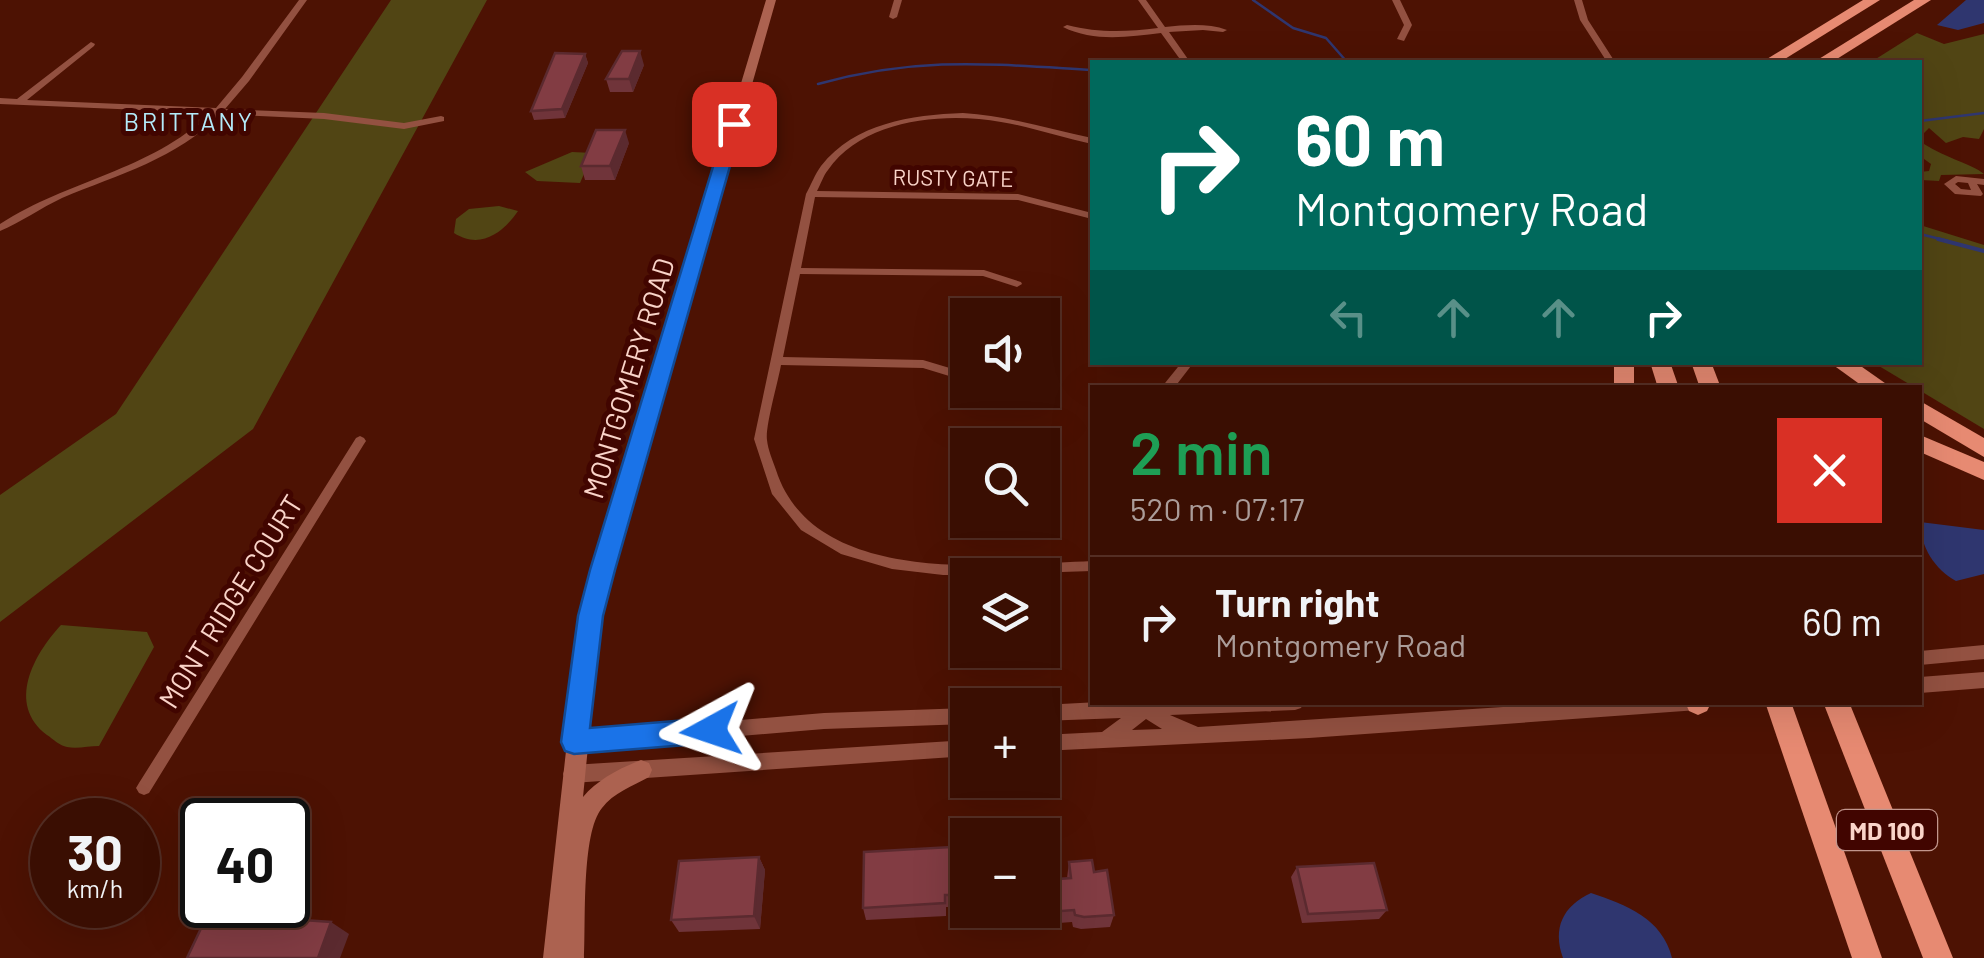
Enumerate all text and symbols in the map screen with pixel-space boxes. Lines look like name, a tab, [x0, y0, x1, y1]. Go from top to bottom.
pin	[692, 82, 777, 167]
text: 60 m	[1295, 96, 1445, 180]
icon: arrive	[707, 97, 762, 152]
icon: right	[1130, 100, 1260, 230]
district label: BRITTANY	[124, 106, 254, 136]
street label: RUSTY GATE	[892, 163, 1014, 191]
text: Montgomery Road	[1295, 181, 1648, 235]
street label: MONTGOMERY ROAD	[575, 254, 681, 502]
icon: left	[1321, 290, 1376, 345]
icon: ahead	[1426, 290, 1481, 345]
icon: ahead	[1531, 290, 1586, 345]
icon: right	[1636, 290, 1691, 345]
map controls	[950, 298, 1060, 928]
button: sound	[950, 298, 1060, 408]
text: 2 min	[1130, 415, 1273, 487]
button: close	[1777, 418, 1882, 523]
button: search	[950, 428, 1060, 538]
street label: MONT RIDGE COURT	[151, 488, 309, 714]
text: 520 m · 07:17	[1130, 489, 1304, 527]
button: layers	[950, 558, 1060, 668]
text: Turn right	[1215, 579, 1380, 625]
icon: right	[1130, 594, 1185, 649]
text: 60 m	[1802, 598, 1882, 644]
text: Montgomery Road	[1215, 625, 1466, 663]
position arrow	[659, 678, 763, 782]
button: +	[950, 688, 1060, 798]
speed limit sign: 40	[180, 798, 310, 928]
road number: MD 100	[1837, 810, 1937, 850]
button: −	[950, 818, 1060, 928]
text: 30	[67, 821, 123, 881]
text: km/h	[67, 873, 123, 903]

